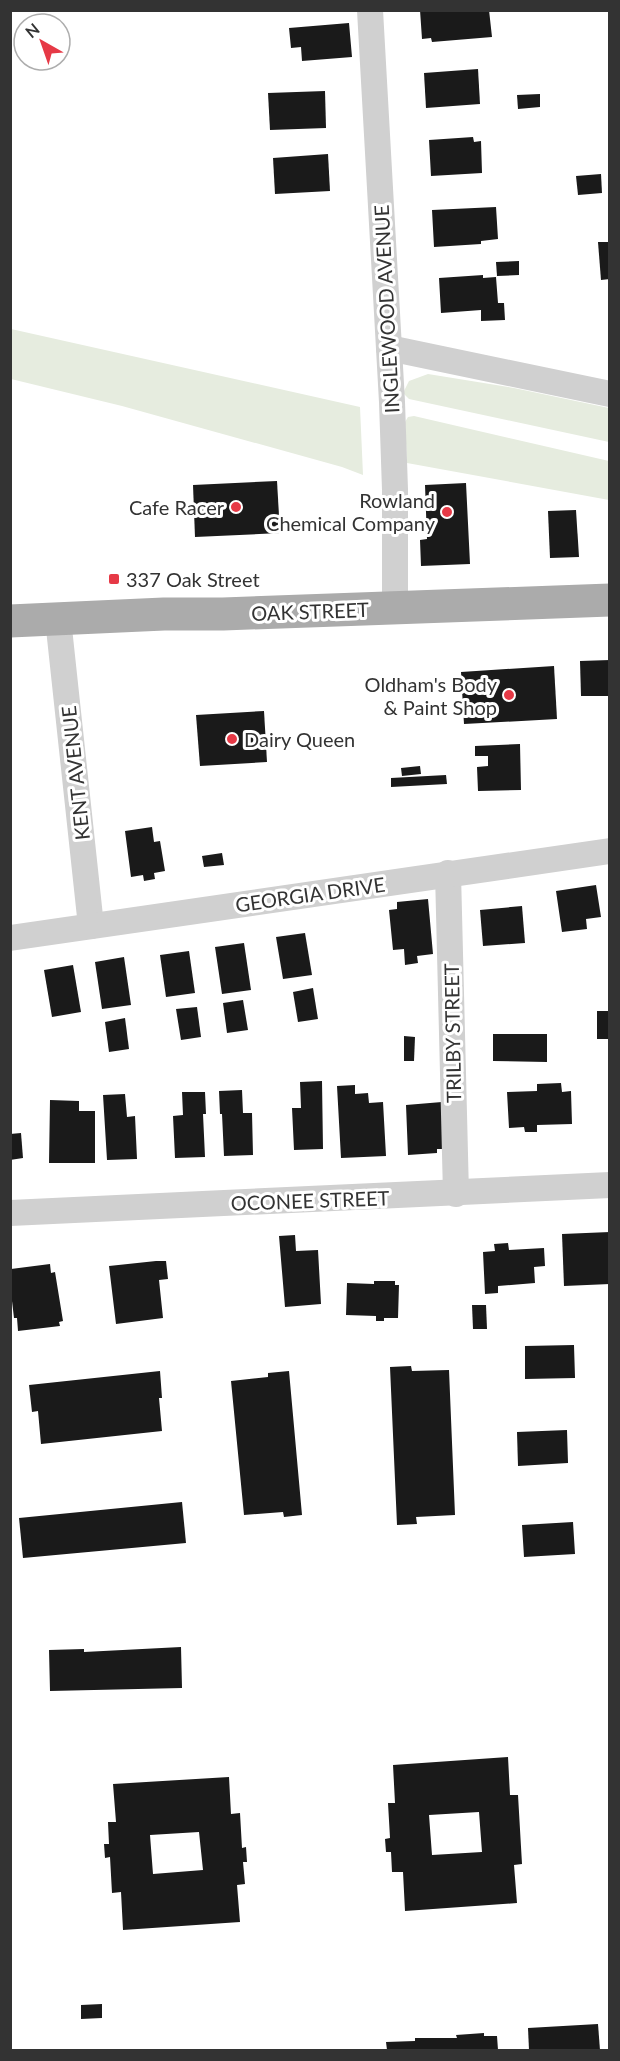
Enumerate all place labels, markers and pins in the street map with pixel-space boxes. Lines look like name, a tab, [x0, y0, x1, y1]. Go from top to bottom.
place label: Rowland Chemical Company	[266, 488, 436, 535]
place label: Cafe Racer	[129, 495, 225, 519]
marker: Cafe Racer	[229, 500, 243, 514]
marker: Rowland Chemical Company	[440, 505, 454, 519]
place label: 337 Oak Street	[126, 567, 260, 591]
marker: 337 Oak Street	[107, 572, 121, 586]
place label: Oldham's Body & Paint Shop	[365, 672, 498, 719]
marker: Oldham's Body & Paint Shop	[502, 688, 516, 702]
place label: Dairy Queen	[244, 727, 355, 751]
marker: Dairy Queen	[225, 732, 239, 746]

